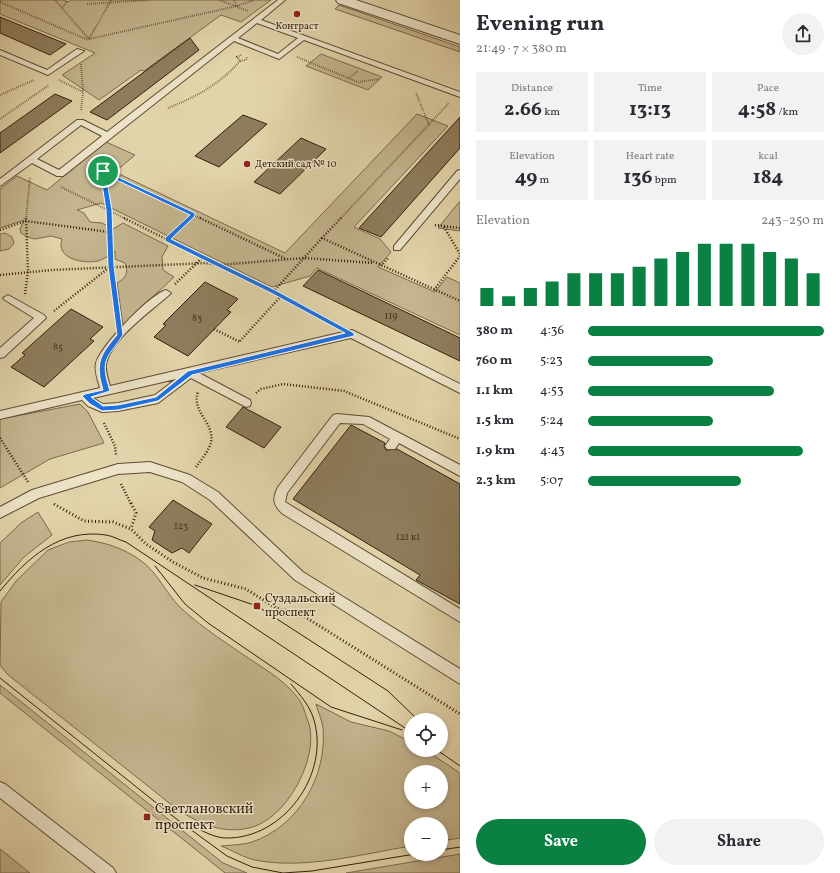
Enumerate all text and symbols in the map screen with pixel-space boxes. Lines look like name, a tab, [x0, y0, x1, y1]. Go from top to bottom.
marker: Контраст	[292, 9, 302, 19]
text: Evening run	[476, 9, 605, 40]
button: share	[782, 13, 824, 55]
place label: Контраст	[276, 19, 319, 33]
text: 21:49 · 7 × 380 m	[476, 40, 567, 58]
text: Distance	[511, 81, 553, 96]
text: Time	[638, 81, 662, 96]
text: Pace	[757, 81, 779, 96]
text: 2.66	[504, 96, 542, 124]
text: 13:13	[629, 96, 671, 124]
text: 4:58	[738, 96, 776, 124]
text: km	[542, 105, 560, 120]
text: /km	[776, 105, 798, 120]
text: Elevation	[509, 149, 555, 164]
text: Heart rate	[626, 149, 674, 164]
text: kcal	[758, 149, 778, 164]
pin	[86, 154, 120, 188]
place label: Детский сад № 10	[255, 157, 337, 171]
marker: Детский сад № 10	[242, 159, 252, 169]
icon: arrive	[92, 160, 114, 182]
text: 49	[515, 164, 537, 192]
text: 136	[623, 164, 652, 192]
text: 184	[753, 164, 783, 192]
text: m	[537, 173, 549, 188]
text: bpm	[652, 173, 677, 188]
text: Elevation	[476, 212, 530, 230]
text: 243–250 m	[761, 212, 824, 230]
house number: 119	[385, 309, 397, 323]
house number: 83	[192, 311, 202, 325]
text: 380 m	[476, 322, 513, 340]
text: 4:36	[540, 322, 564, 340]
house number: 85	[53, 340, 63, 354]
text: 760 m	[476, 352, 512, 370]
text: 5:23	[540, 352, 563, 370]
text: 1.1 km	[476, 382, 513, 400]
text: 4:53	[540, 382, 564, 400]
text: 1.5 km	[476, 412, 514, 430]
text: 5:24	[540, 412, 564, 430]
text: 1.9 km	[476, 442, 515, 460]
text: 4:43	[540, 442, 565, 460]
text: 2.3 km	[476, 472, 516, 490]
text: 5:07	[540, 472, 563, 490]
house number: 123	[174, 519, 188, 533]
house number: 121 к1	[396, 530, 420, 544]
place label: Суздальский проспект	[265, 591, 336, 621]
marker: Суздальский проспект	[252, 601, 262, 611]
map controls	[404, 713, 448, 861]
button: locate	[404, 713, 448, 757]
button: +	[404, 765, 448, 809]
place label: Светлановский проспект	[155, 800, 254, 835]
marker: Светлановский проспект	[142, 812, 152, 822]
button: −	[404, 817, 448, 861]
button: Save	[476, 819, 646, 865]
button: Share	[654, 819, 824, 865]

